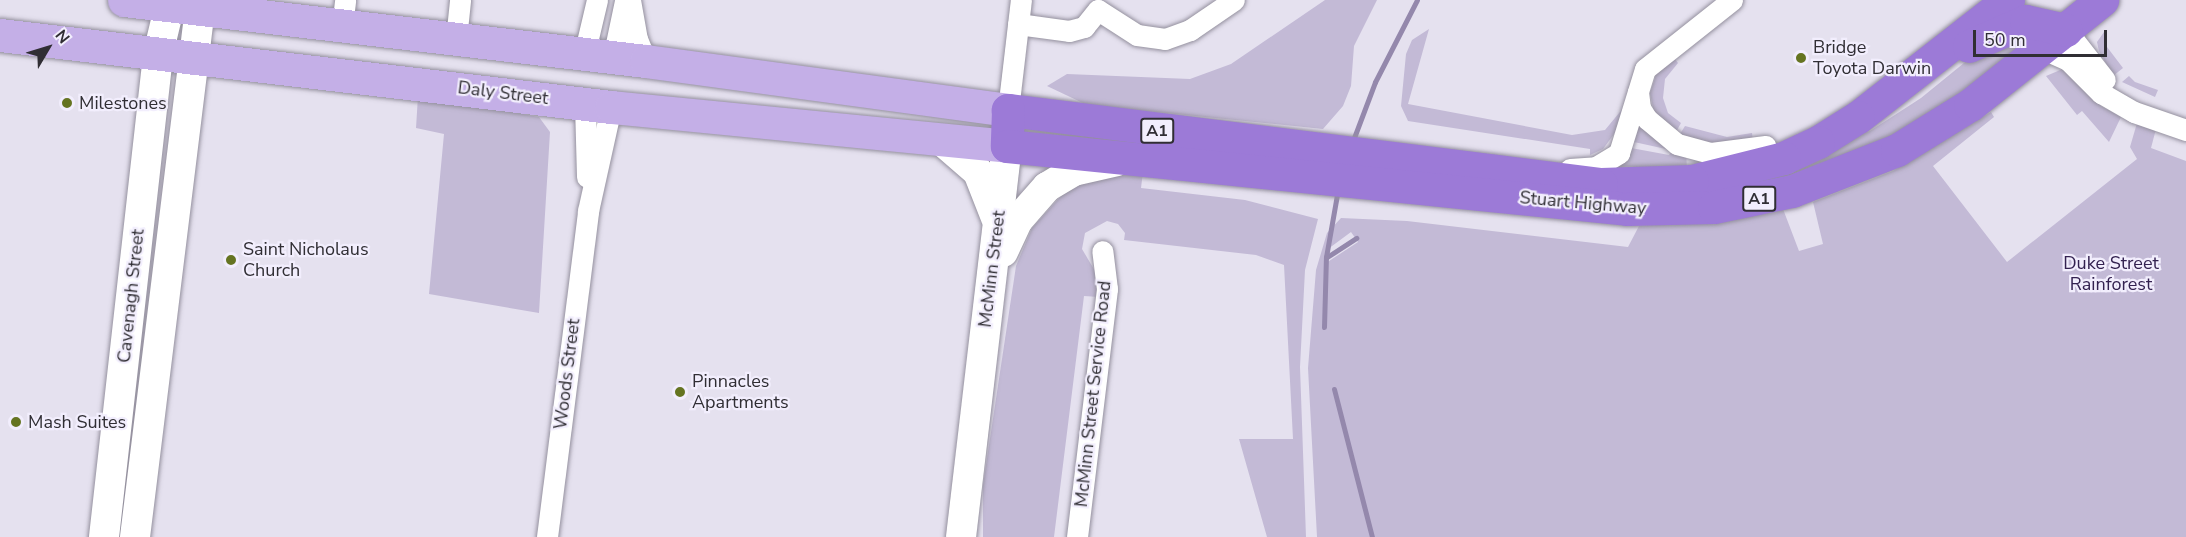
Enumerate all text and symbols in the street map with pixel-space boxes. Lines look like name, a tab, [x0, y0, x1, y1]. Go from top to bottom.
north arrow	[18, 18, 78, 78]
scale bar	[1976, 18, 2110, 56]
text: N	[50, 25, 75, 48]
text: 50 m	[1984, 28, 2026, 52]
place label: Bridge Toyota Darwin	[1813, 37, 1931, 80]
marker: Bridge Toyota Darwin	[1794, 51, 1808, 65]
street label: Daly Street	[457, 77, 549, 109]
place label: Milestones	[79, 92, 167, 114]
marker: Milestones	[60, 96, 74, 110]
road number: A1	[1139, 118, 1175, 144]
road number: A1	[1741, 186, 1777, 212]
street label: Stuart Highway	[1519, 187, 1647, 219]
street label: McMinn Street	[974, 209, 1010, 329]
street label: Cavenagh Street	[113, 228, 149, 364]
place label: Saint Nicholaus Church	[243, 239, 369, 282]
marker: Saint Nicholaus Church	[224, 253, 238, 267]
park label: Duke Street Rainforest	[2063, 253, 2159, 296]
street label: McMinn Street Service Road	[1070, 280, 1116, 508]
street label: Woods Street	[549, 317, 585, 431]
place label: Pinnacles Apartments	[692, 371, 789, 413]
marker: Pinnacles Apartments	[673, 385, 687, 399]
place label: Mash Suites	[28, 411, 126, 433]
marker: Mash Suites	[9, 415, 23, 429]

